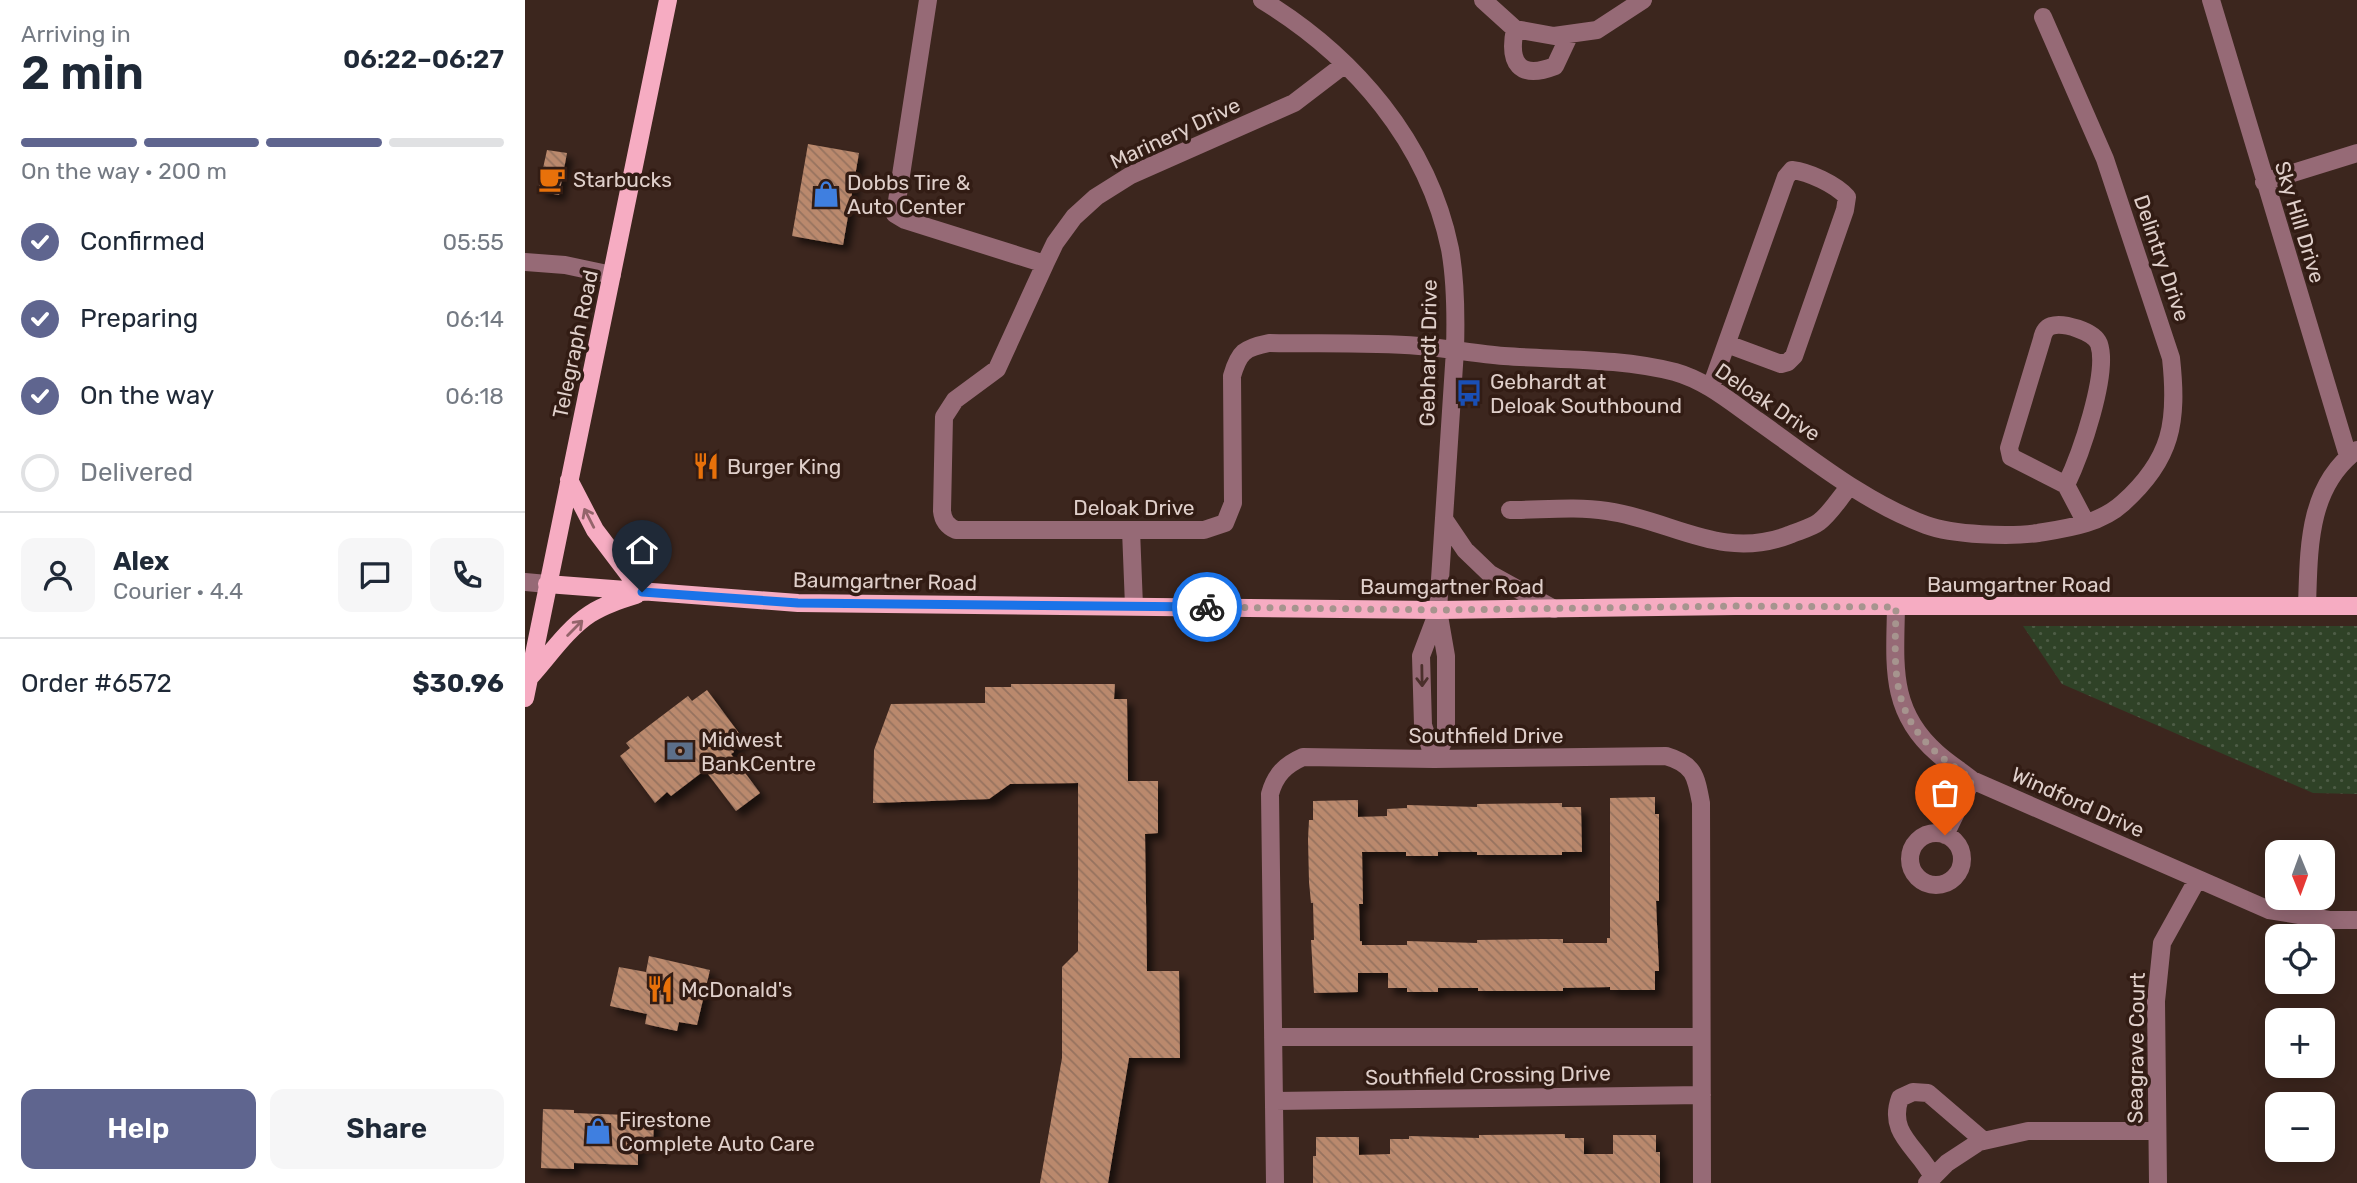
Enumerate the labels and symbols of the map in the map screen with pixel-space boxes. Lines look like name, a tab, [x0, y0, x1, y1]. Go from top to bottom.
street label: Marinery Drive	[1106, 92, 1244, 174]
street label: Sky Hill Drive	[2270, 158, 2330, 286]
cafe icon: Starbucks	[537, 164, 567, 194]
place label: Starbucks	[573, 167, 672, 192]
place label: Dobbs Tire & Auto Center	[847, 170, 971, 219]
shop icon: Dobbs Tire & Auto Center	[811, 179, 841, 209]
street label: Delintry Drive	[2129, 192, 2195, 324]
street label: Telegraph Road	[547, 268, 603, 420]
street label: Gebhardt Drive	[1414, 279, 1442, 427]
street label: Deloak Drive	[1711, 358, 1825, 446]
place label: Gebhardt at Deloak Southbound	[1490, 369, 1682, 418]
bus stop icon: Gebhardt at Deloak Southbound	[1454, 378, 1484, 408]
restaurant icon: Burger King	[691, 451, 721, 481]
place label: Burger King	[727, 454, 841, 479]
street label: Deloak Drive	[1073, 495, 1195, 520]
one-way arrow	[582, 508, 595, 529]
pin	[612, 520, 672, 592]
street label: Baumgartner Road	[793, 567, 977, 595]
courier	[1172, 572, 1242, 642]
street label: Baumgartner Road	[1927, 572, 2111, 597]
street label: Baumgartner Road	[1360, 574, 1544, 599]
one-way arrow	[567, 619, 584, 636]
one-way arrow	[1415, 664, 1429, 687]
street label: Southfield Drive	[1408, 723, 1564, 748]
place label: Midwest BankCentre	[701, 727, 816, 776]
bank icon: Midwest BankCentre	[665, 736, 695, 766]
street label: Windford Drive	[2008, 761, 2148, 843]
pin	[1915, 763, 1975, 835]
north arrow	[2265, 840, 2335, 910]
street label: Seagrave Court	[2122, 972, 2150, 1124]
restaurant icon: McDonald's	[645, 974, 675, 1004]
place label: McDonald's	[681, 977, 793, 1002]
street label: Southfield Crossing Drive	[1365, 1060, 1611, 1090]
place label: Firestone Complete Auto Care	[619, 1107, 815, 1156]
shop icon: Firestone Complete Auto Care	[583, 1116, 613, 1146]

